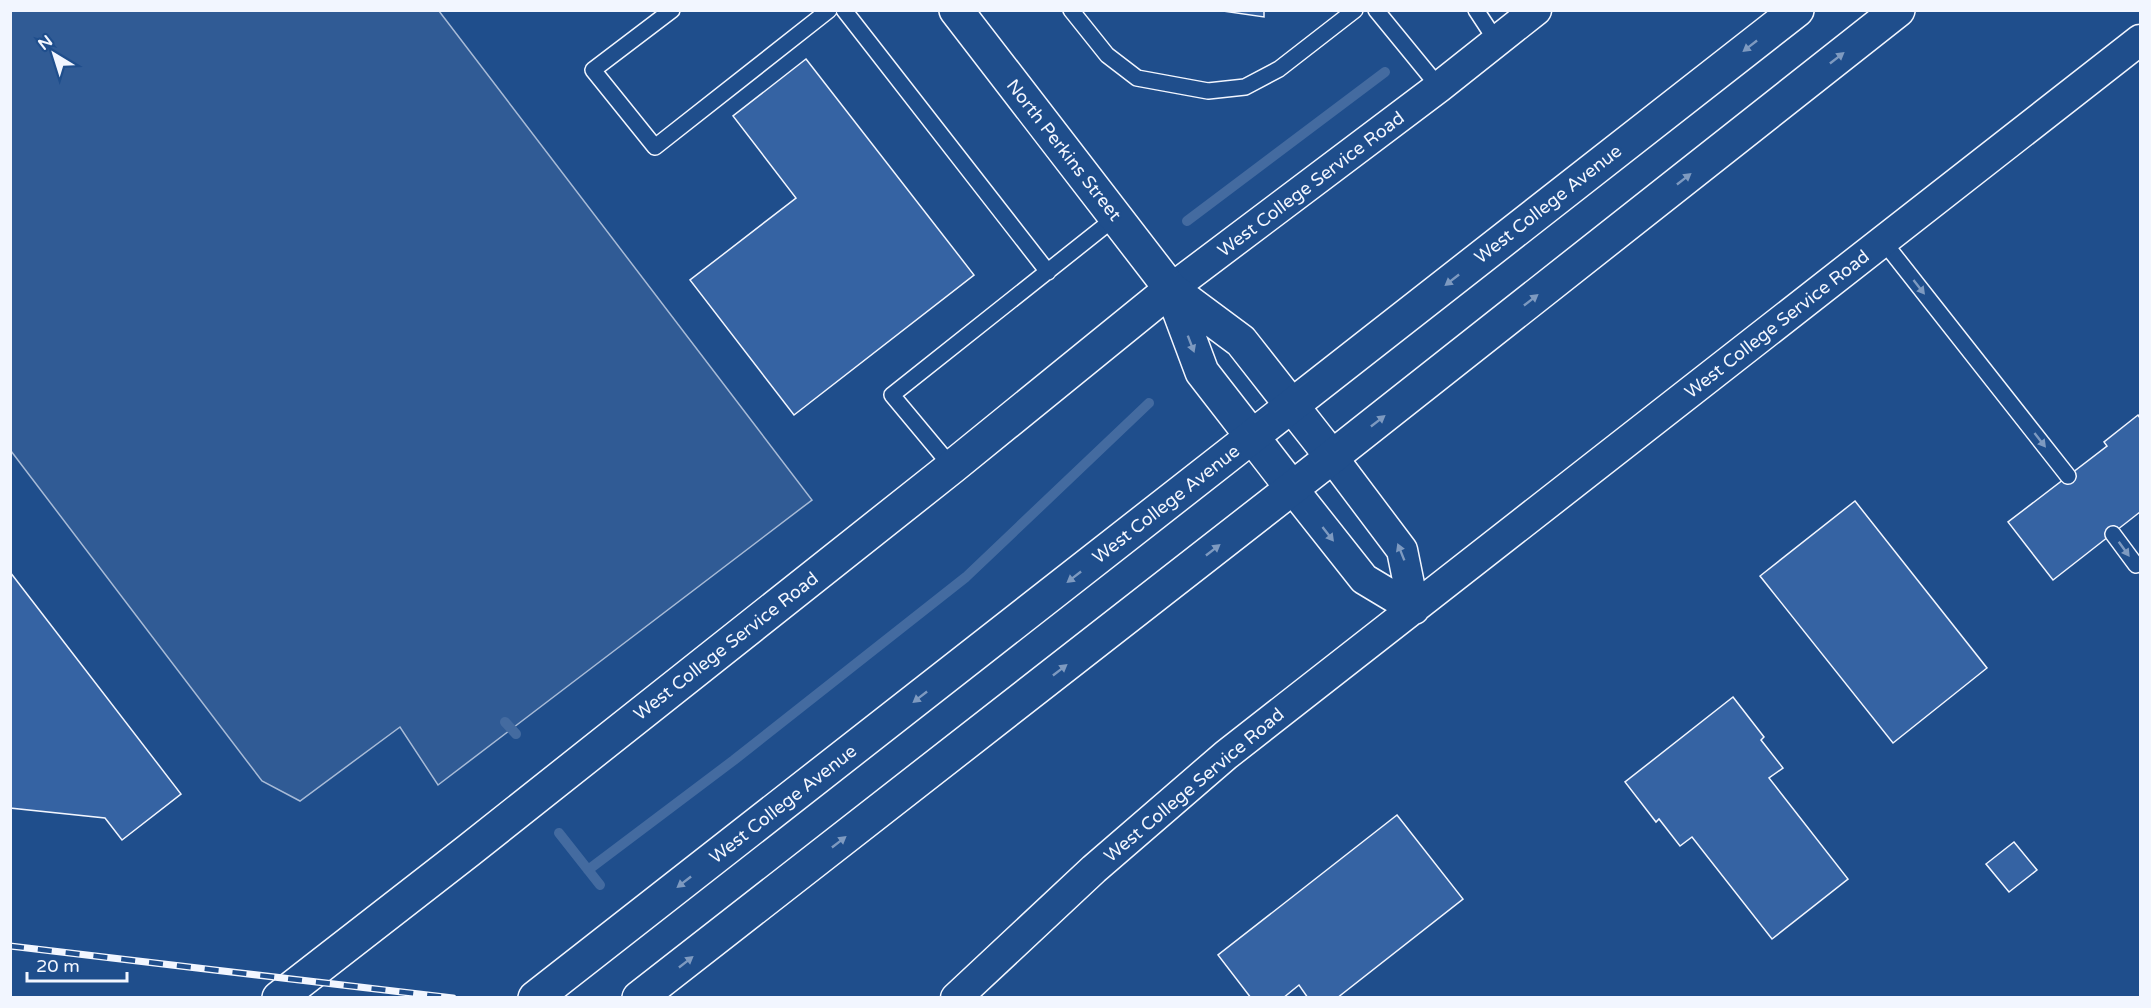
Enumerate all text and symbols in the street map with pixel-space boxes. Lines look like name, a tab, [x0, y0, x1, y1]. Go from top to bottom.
north arrow	[24, 24, 84, 84]
text: N	[34, 31, 57, 55]
one-way arrow	[1743, 40, 1758, 52]
one-way arrow	[1829, 52, 1845, 65]
street label: North Perkins Street	[1002, 75, 1126, 225]
street label: West College Service Road	[1213, 107, 1409, 261]
street label: West College Avenue	[1470, 140, 1626, 268]
one-way arrow	[1676, 173, 1692, 186]
street label: West College Service Road	[1680, 245, 1874, 403]
one-way arrow	[1444, 274, 1459, 286]
one-way arrow	[1913, 279, 1925, 294]
one-way arrow	[1523, 293, 1539, 306]
one-way arrow	[1187, 335, 1197, 353]
one-way arrow	[1370, 414, 1386, 427]
one-way arrow	[2033, 432, 2046, 448]
street label: West College Avenue	[1088, 440, 1244, 568]
one-way arrow	[1321, 527, 1333, 542]
one-way arrow	[2118, 541, 2130, 557]
one-way arrow	[1396, 543, 1406, 561]
one-way arrow	[1206, 544, 1221, 556]
street label: West College Service Road	[629, 567, 823, 725]
one-way arrow	[1066, 571, 1082, 584]
one-way arrow	[1052, 664, 1067, 676]
one-way arrow	[913, 691, 928, 703]
street label: West College Service Road	[1100, 703, 1288, 867]
street label: West College Avenue	[705, 740, 861, 868]
one-way arrow	[832, 836, 847, 848]
one-way arrow	[676, 875, 691, 887]
scale bar	[27, 945, 128, 983]
text: 20 m	[36, 955, 80, 977]
one-way arrow	[678, 956, 693, 968]

